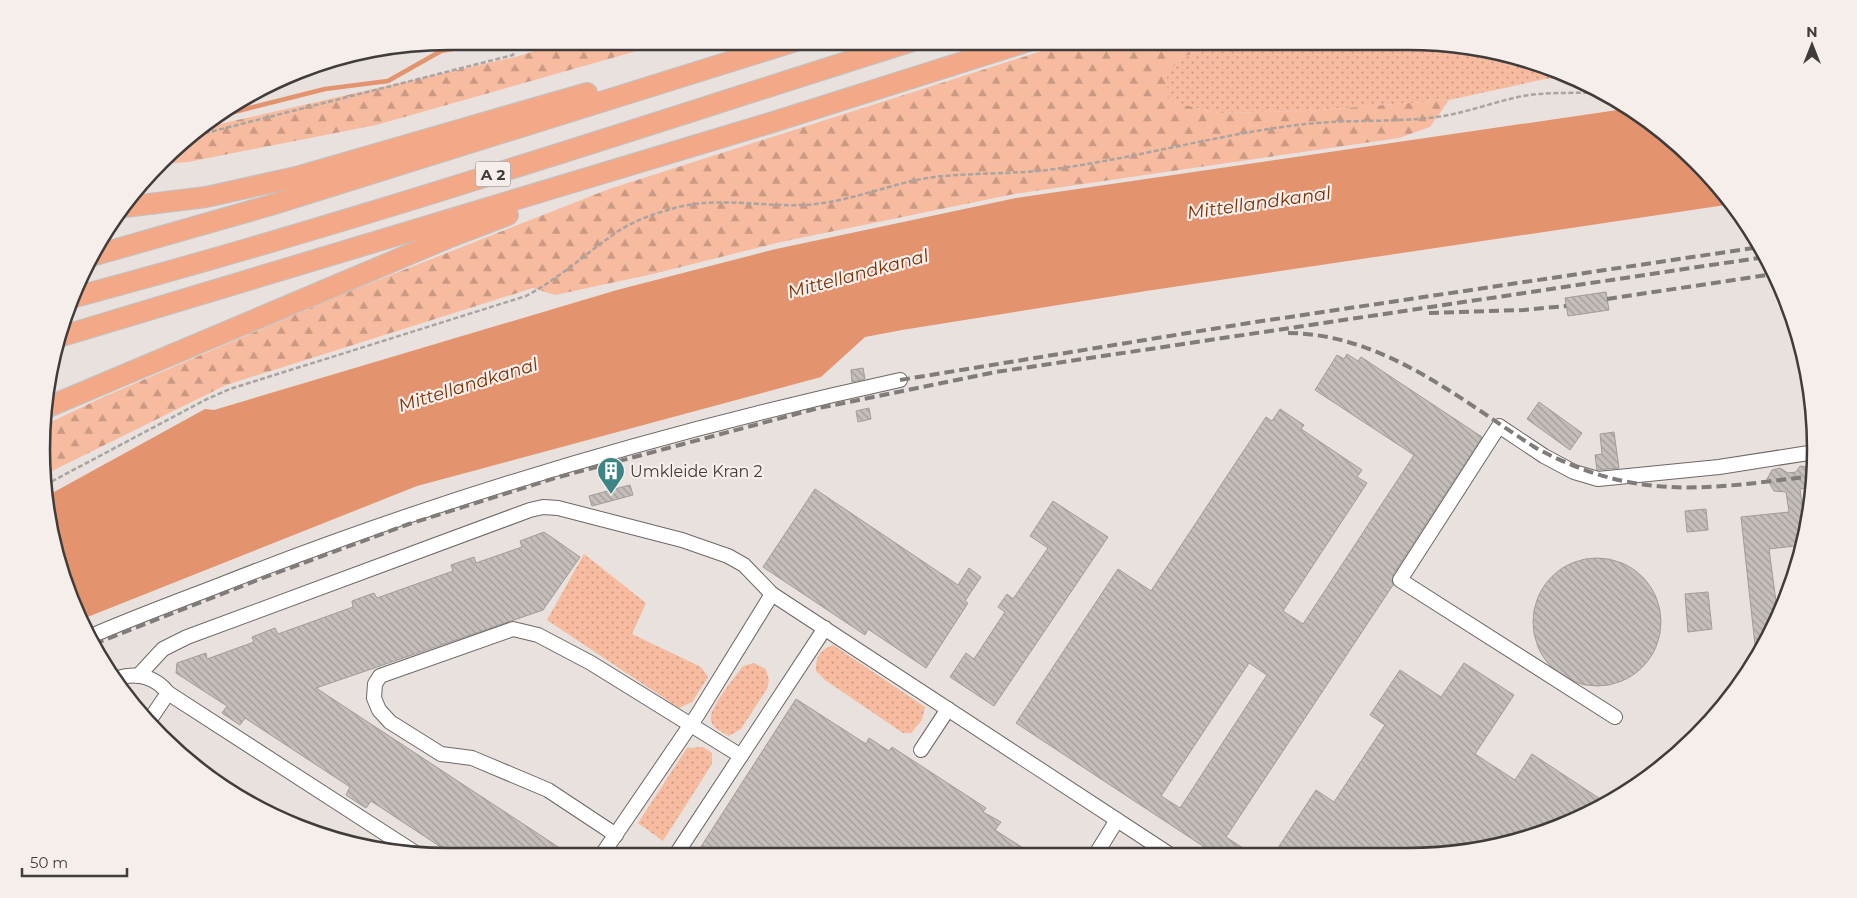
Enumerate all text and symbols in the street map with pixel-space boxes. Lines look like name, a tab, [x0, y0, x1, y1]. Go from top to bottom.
north arrow	[1787, 20, 1837, 70]
text: N	[1806, 23, 1818, 41]
road number: A 2	[476, 162, 510, 186]
water label: Mittellandkanal	[1186, 182, 1332, 224]
water label: Mittellandkanal	[785, 245, 931, 303]
water label: Mittellandkanal	[395, 353, 541, 417]
building icon: Umkleide Kran 2	[596, 456, 626, 495]
place label: Umkleide Kran 2	[630, 462, 763, 481]
scale bar	[22, 846, 128, 878]
text: 50 m	[30, 853, 68, 872]

